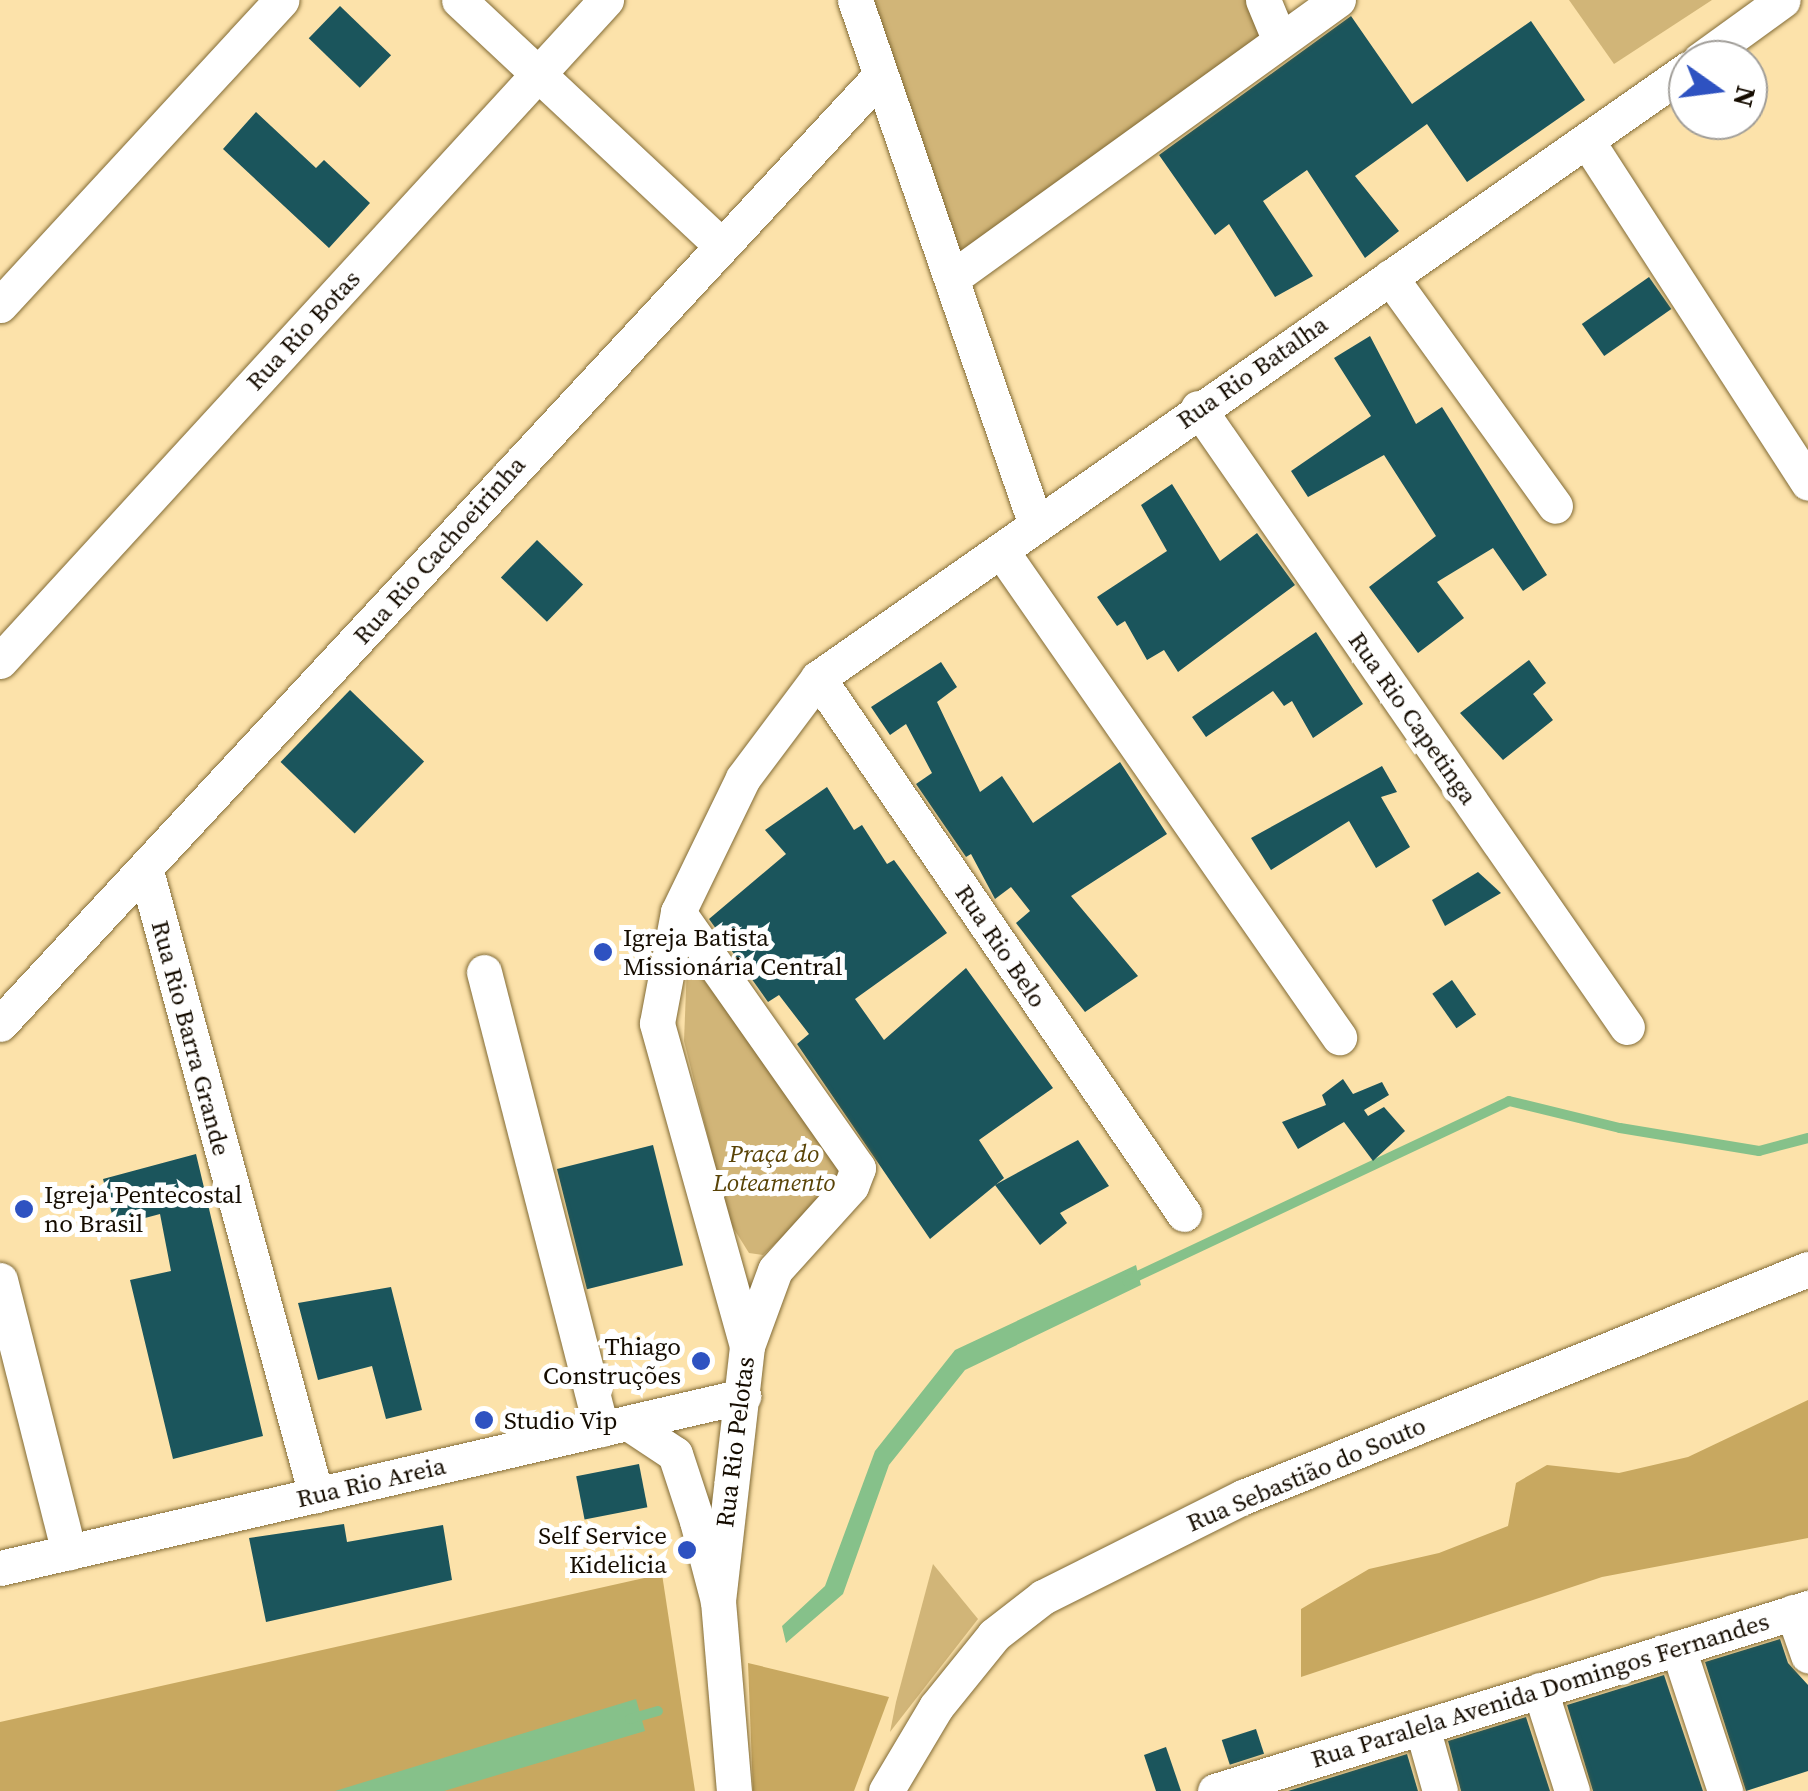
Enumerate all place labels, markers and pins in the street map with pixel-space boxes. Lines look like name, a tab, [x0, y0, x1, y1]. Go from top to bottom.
place label: Igreja Batista Missionária Central	[623, 923, 842, 982]
marker: Igreja Batista Missionária Central	[592, 941, 614, 963]
place label: Igreja Pentecostal no Brasil	[44, 1180, 242, 1239]
marker: Igreja Pentecostal no Brasil	[13, 1198, 35, 1220]
place label: Thiago Construções	[543, 1332, 681, 1391]
marker: Thiago Construções	[690, 1350, 712, 1372]
place label: Studio Vip	[504, 1405, 618, 1435]
marker: Studio Vip	[473, 1409, 495, 1431]
place label: Self Service Kidelicia	[538, 1521, 667, 1580]
marker: Self Service Kidelicia	[676, 1539, 698, 1561]

